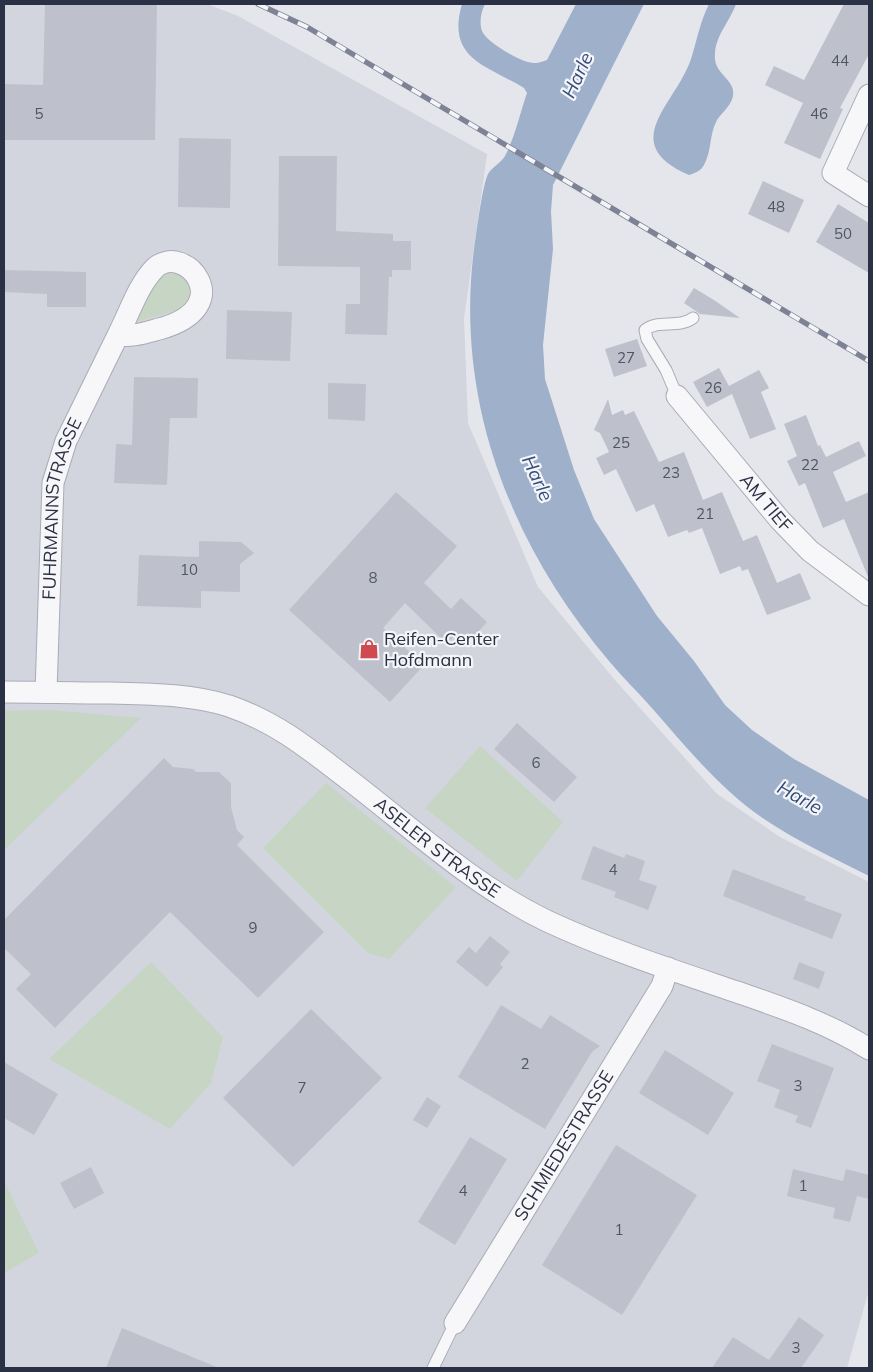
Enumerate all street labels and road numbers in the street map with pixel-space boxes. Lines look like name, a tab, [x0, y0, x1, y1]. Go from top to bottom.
street label: FUHRMANNSTRASSE	[37, 414, 87, 600]
street label: AM TIEF	[735, 468, 797, 537]
street label: ASELER STRASSE	[370, 792, 505, 903]
street label: SCHMIEDESTRASSE	[509, 1066, 618, 1225]

